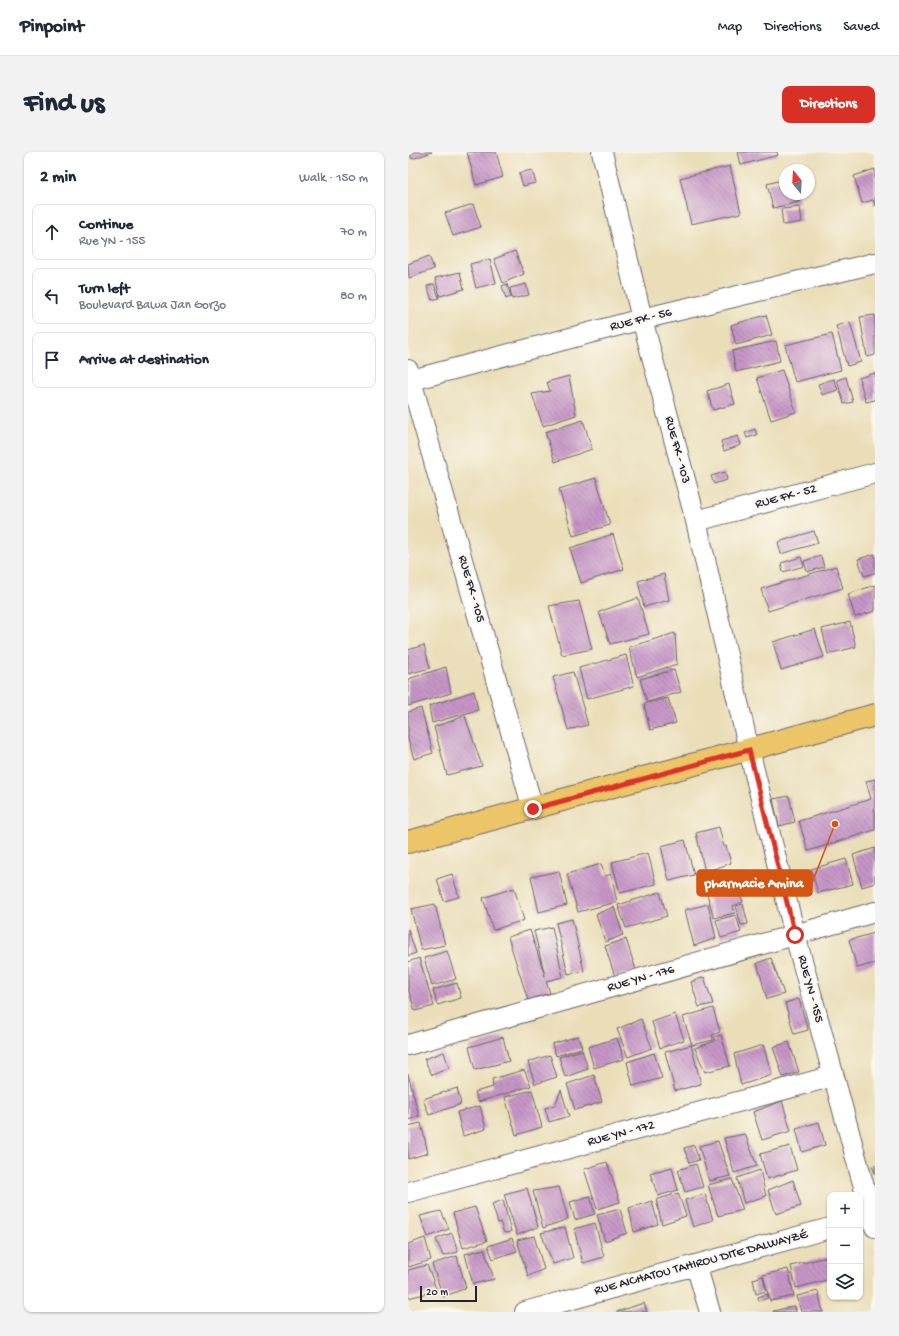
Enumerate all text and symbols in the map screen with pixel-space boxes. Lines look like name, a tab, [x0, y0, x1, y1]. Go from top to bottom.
text: Pinpoint	[20, 16, 84, 39]
text: Map	[718, 19, 742, 36]
text: Directions	[764, 19, 821, 36]
text: Saved	[843, 19, 879, 36]
button: Directions	[782, 86, 875, 123]
text: Find us	[24, 88, 104, 121]
north arrow	[779, 164, 815, 200]
text: 2 min	[40, 168, 76, 188]
text: Walk · 150 m	[299, 171, 368, 186]
text: Continue	[79, 216, 133, 234]
icon: ahead	[41, 221, 63, 243]
text: 70 m	[341, 225, 367, 240]
text: Rue YN - 155	[79, 234, 145, 249]
text: Turn left	[79, 280, 130, 298]
icon: left	[41, 285, 63, 307]
text: 80 m	[340, 289, 367, 304]
text: Boulevard Bawa Jan Gorzo	[79, 298, 226, 313]
street label: RUE FK - 56	[609, 305, 674, 335]
icon: arrive	[41, 349, 63, 371]
text: Arrive at destination	[79, 351, 209, 369]
street label: RUE FK - 103	[661, 415, 693, 485]
street label: RUE FK - 52	[754, 481, 819, 512]
street label: RUE FK - 105	[454, 554, 488, 624]
route end	[524, 800, 542, 818]
callout: pharmacie Amina	[697, 870, 812, 896]
text: pharmacie Amina	[704, 876, 805, 893]
route start	[786, 926, 804, 944]
street label: RUE YN - 155	[794, 954, 826, 1025]
street label: RUE YN - 176	[606, 962, 677, 996]
street label: RUE YN - 172	[586, 1118, 657, 1150]
map controls	[827, 1192, 863, 1300]
button: +	[827, 1192, 863, 1228]
street label: RUE AICHATOU TAHIROU DITE DALWAYZÉ	[592, 1226, 810, 1299]
button: −	[827, 1228, 863, 1264]
button: layers	[827, 1264, 863, 1300]
scale bar	[420, 1284, 477, 1303]
text: 20 m	[426, 1287, 448, 1299]

